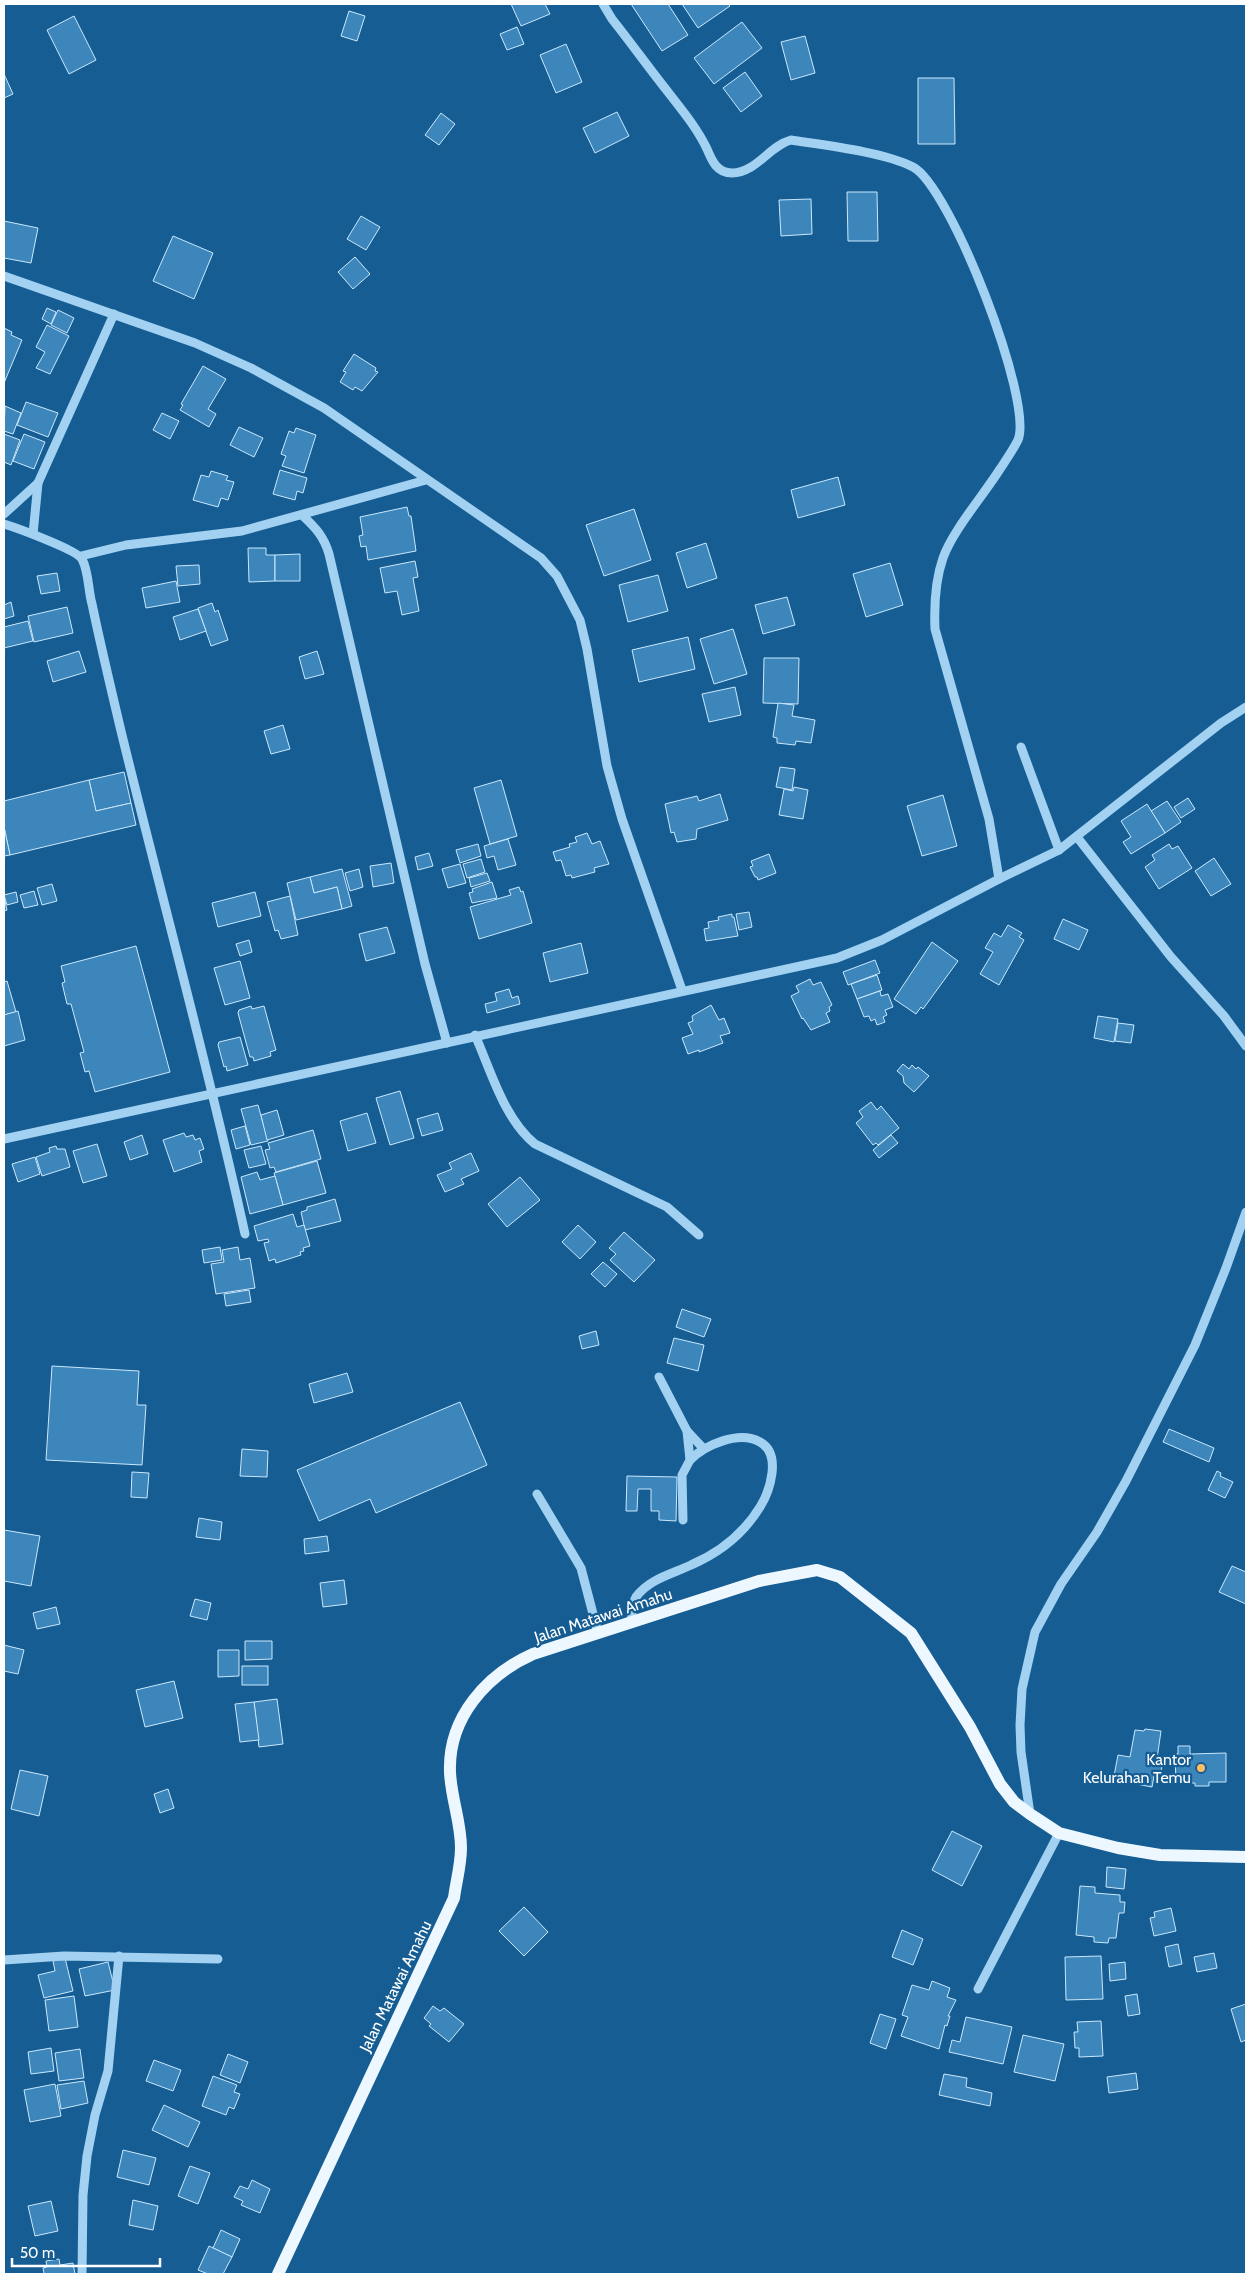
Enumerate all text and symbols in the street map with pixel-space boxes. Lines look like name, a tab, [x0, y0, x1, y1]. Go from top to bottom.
street label: Jalan Matawai Amahu	[531, 1584, 674, 1647]
place label: Kantor Kelurahan Temu	[1083, 1750, 1192, 1787]
marker: Kantor Kelurahan Temu	[1195, 1762, 1207, 1774]
street label: Jalan Matawai Amahu	[355, 1917, 435, 2056]
scale bar	[12, 2236, 160, 2268]
text: 50 m	[20, 2244, 55, 2262]

